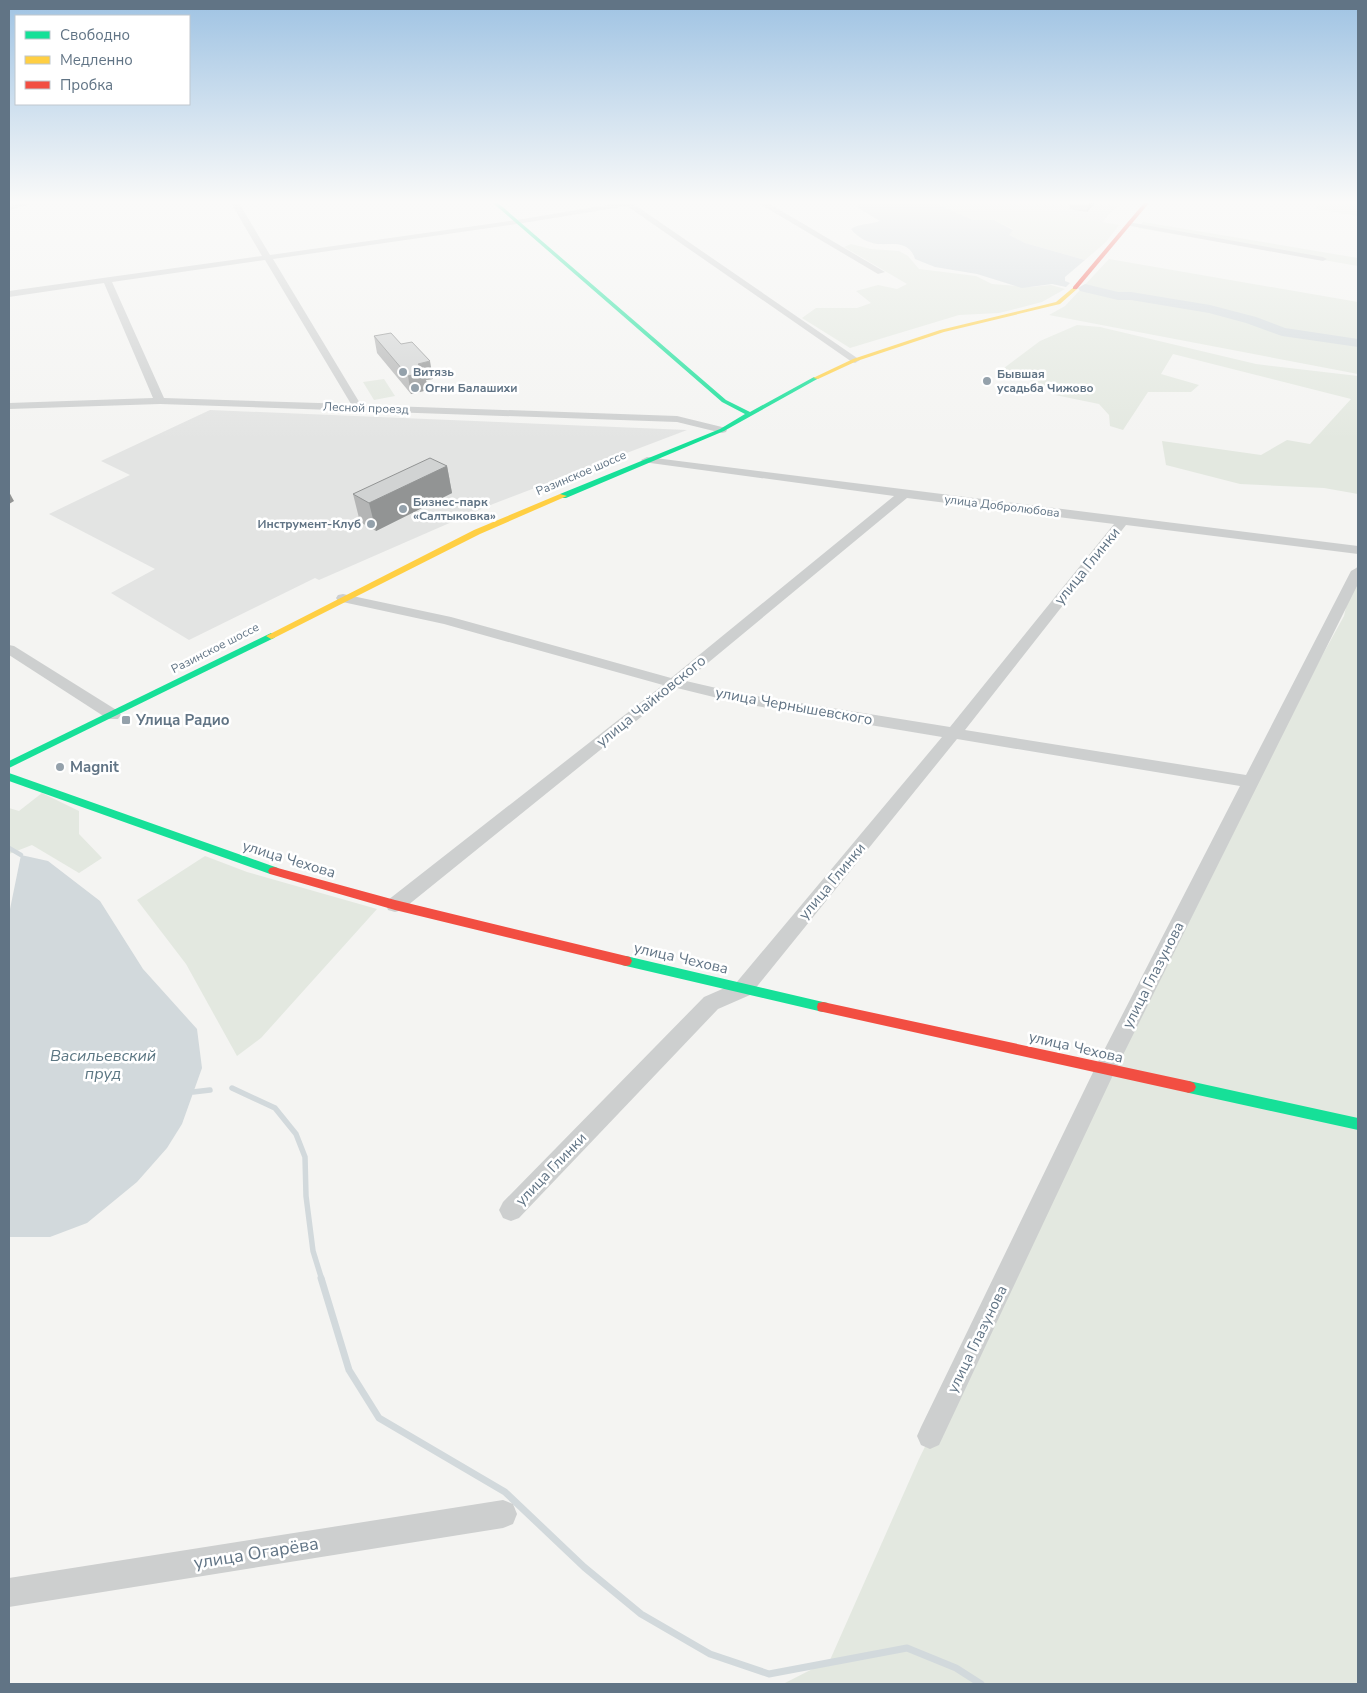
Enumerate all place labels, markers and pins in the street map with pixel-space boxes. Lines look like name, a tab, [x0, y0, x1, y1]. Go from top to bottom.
place label: Витязь	[413, 364, 454, 380]
marker: Витязь	[397, 366, 409, 378]
place label: Бывшая усадьба Чижово	[997, 366, 1094, 396]
marker: Бывшая усадьба Чижово	[981, 375, 993, 387]
place label: Огни Балашихи	[425, 380, 518, 396]
marker: Огни Балашихи	[409, 382, 421, 394]
place label: Бизнес-парк «Салтыковка»	[413, 494, 496, 524]
marker: Бизнес-парк «Салтыковка»	[397, 503, 409, 515]
place label: Инструмент-Клуб	[258, 516, 361, 532]
marker: Инструмент-Клуб	[365, 518, 377, 530]
place label: Улица Радио	[135, 710, 230, 730]
marker: Улица Радио	[120, 714, 132, 726]
place label: Magnit	[70, 757, 119, 777]
marker: Magnit	[54, 761, 66, 773]

